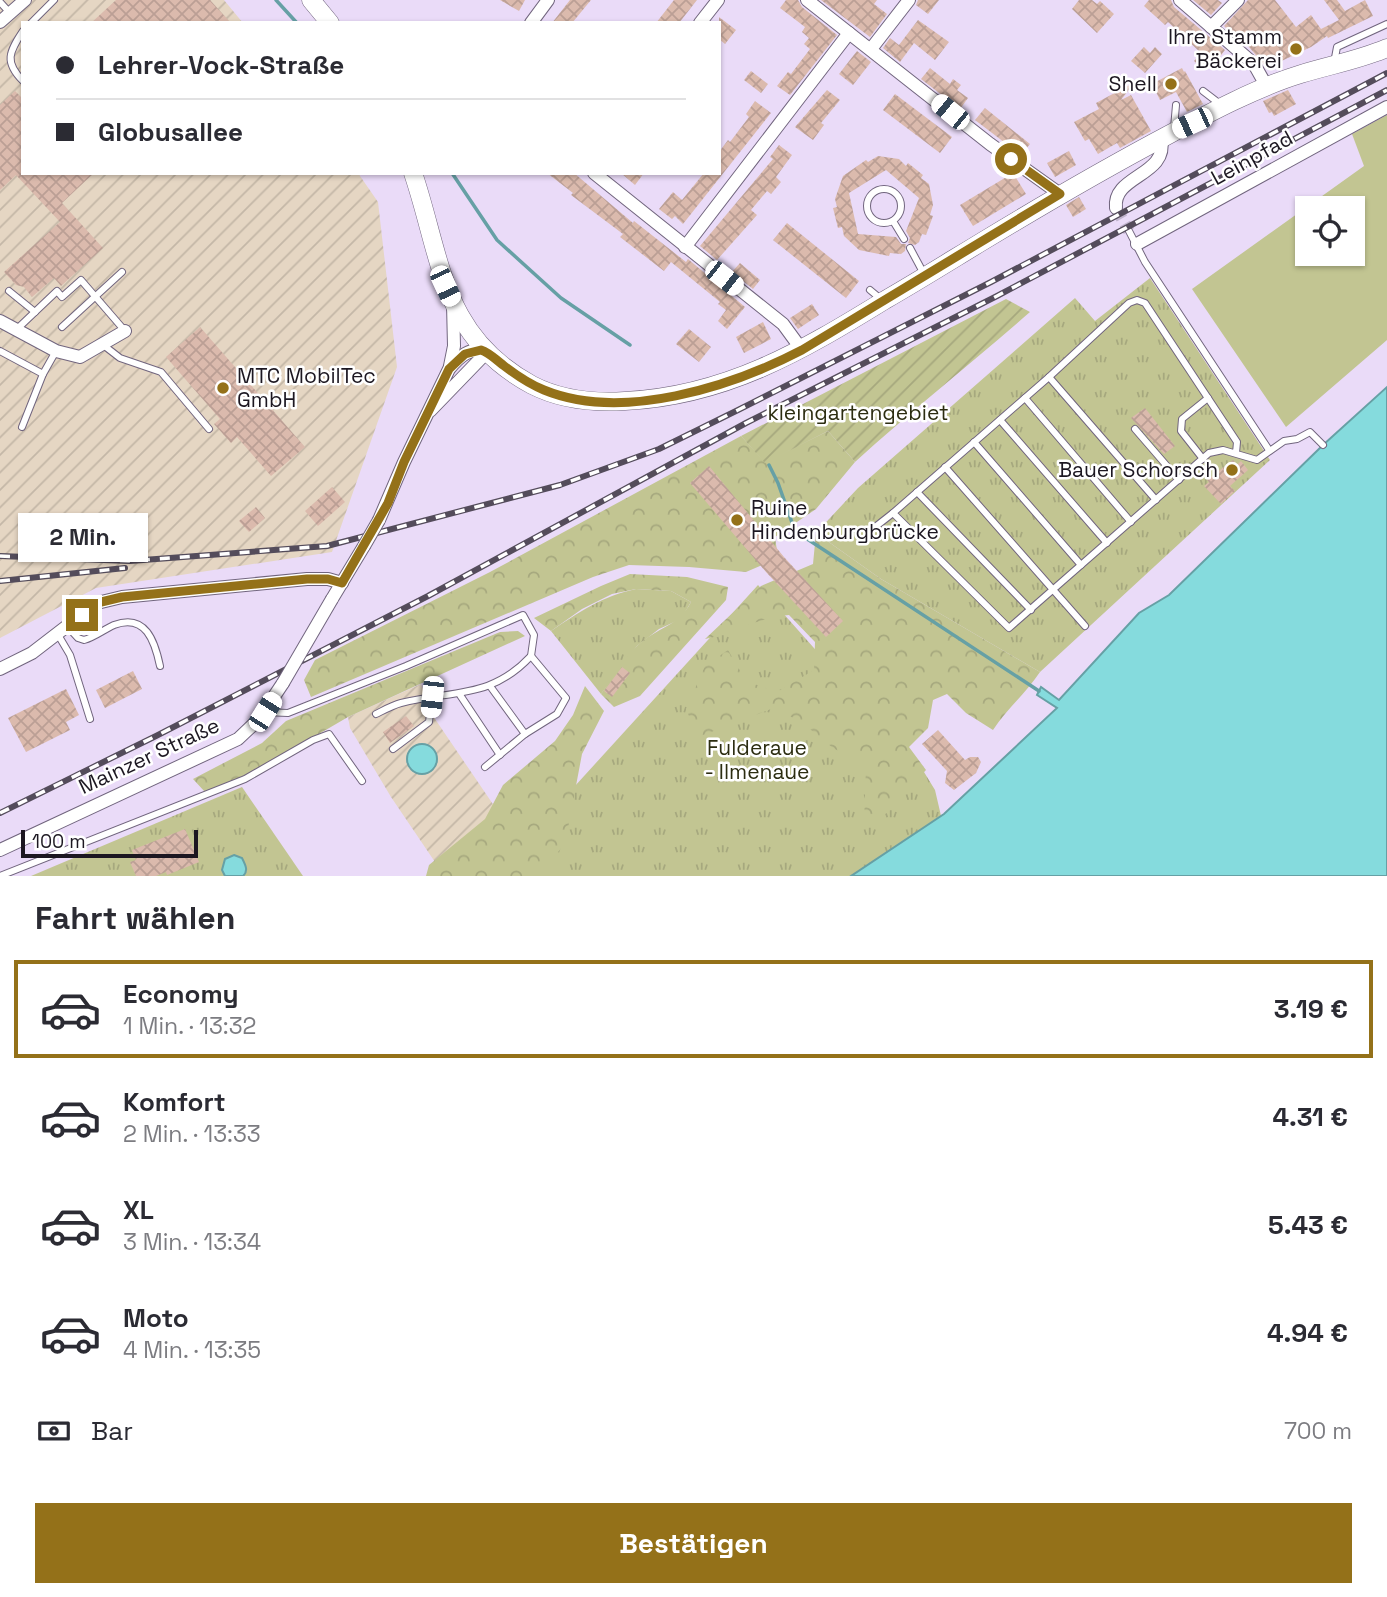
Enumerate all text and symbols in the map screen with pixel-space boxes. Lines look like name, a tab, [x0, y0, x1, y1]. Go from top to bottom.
place label: Ihre Stamm Bäckerei	[1168, 23, 1282, 74]
marker: Ihre Stamm Bäckerei	[1288, 41, 1304, 57]
text: Lehrer-Vock-Straße	[98, 48, 344, 82]
place label: Shell	[1109, 70, 1157, 97]
marker: Shell	[1163, 76, 1179, 92]
car	[928, 91, 973, 133]
car	[1169, 105, 1216, 141]
text: Globusallee	[98, 115, 243, 149]
street label: Leinpfad	[1206, 124, 1297, 191]
route start	[995, 143, 1027, 175]
map controls	[1295, 196, 1365, 266]
button: locate	[1295, 196, 1365, 266]
car	[701, 257, 748, 299]
car	[427, 263, 464, 309]
place label: MTC MobilTec GmbH	[237, 362, 376, 413]
marker: MTC MobilTec GmbH	[215, 380, 231, 396]
park label: kleingartengebiet	[767, 399, 949, 426]
place label: Bauer Schorsch	[1058, 456, 1218, 483]
marker: Bauer Schorsch	[1224, 462, 1240, 478]
place label: Ruine Hindenburgbrücke	[751, 494, 939, 545]
marker: Ruine Hindenburgbrücke	[729, 512, 745, 528]
callout: 2 Min.	[17, 514, 147, 562]
text: 2 Min.	[50, 522, 116, 552]
route end	[66, 599, 98, 631]
car	[420, 675, 445, 719]
car	[245, 689, 286, 735]
street label: Mainzer Straße	[74, 711, 224, 800]
park label: Fulderaue - Ilmenaue	[704, 734, 810, 785]
scale bar	[21, 827, 198, 859]
text: 100 m	[32, 829, 86, 854]
text: Fahrt wählen	[35, 898, 235, 938]
text: Economy	[123, 977, 239, 1011]
icon: car	[39, 978, 102, 1041]
text: 3.19 €	[1274, 992, 1348, 1026]
text: 1 Min. · 13:32	[123, 1011, 256, 1041]
text: Komfort	[123, 1085, 226, 1119]
icon: car	[39, 1086, 102, 1149]
text: 4.31 €	[1272, 1100, 1348, 1134]
text: 2 Min. · 13:33	[123, 1119, 261, 1149]
text: XL	[123, 1193, 154, 1227]
icon: car	[39, 1194, 102, 1257]
text: 5.43 €	[1268, 1208, 1348, 1242]
text: 3 Min. · 13:34	[123, 1227, 261, 1257]
text: Moto	[123, 1301, 189, 1335]
icon: car	[39, 1302, 102, 1365]
text: 4.94 €	[1267, 1316, 1348, 1350]
text: 4 Min. · 13:35	[123, 1335, 261, 1365]
icon: cash	[35, 1412, 73, 1450]
text: Bar	[91, 1414, 133, 1448]
text: 700 m	[1284, 1416, 1352, 1446]
button: Bestätigen	[35, 1503, 1352, 1583]

